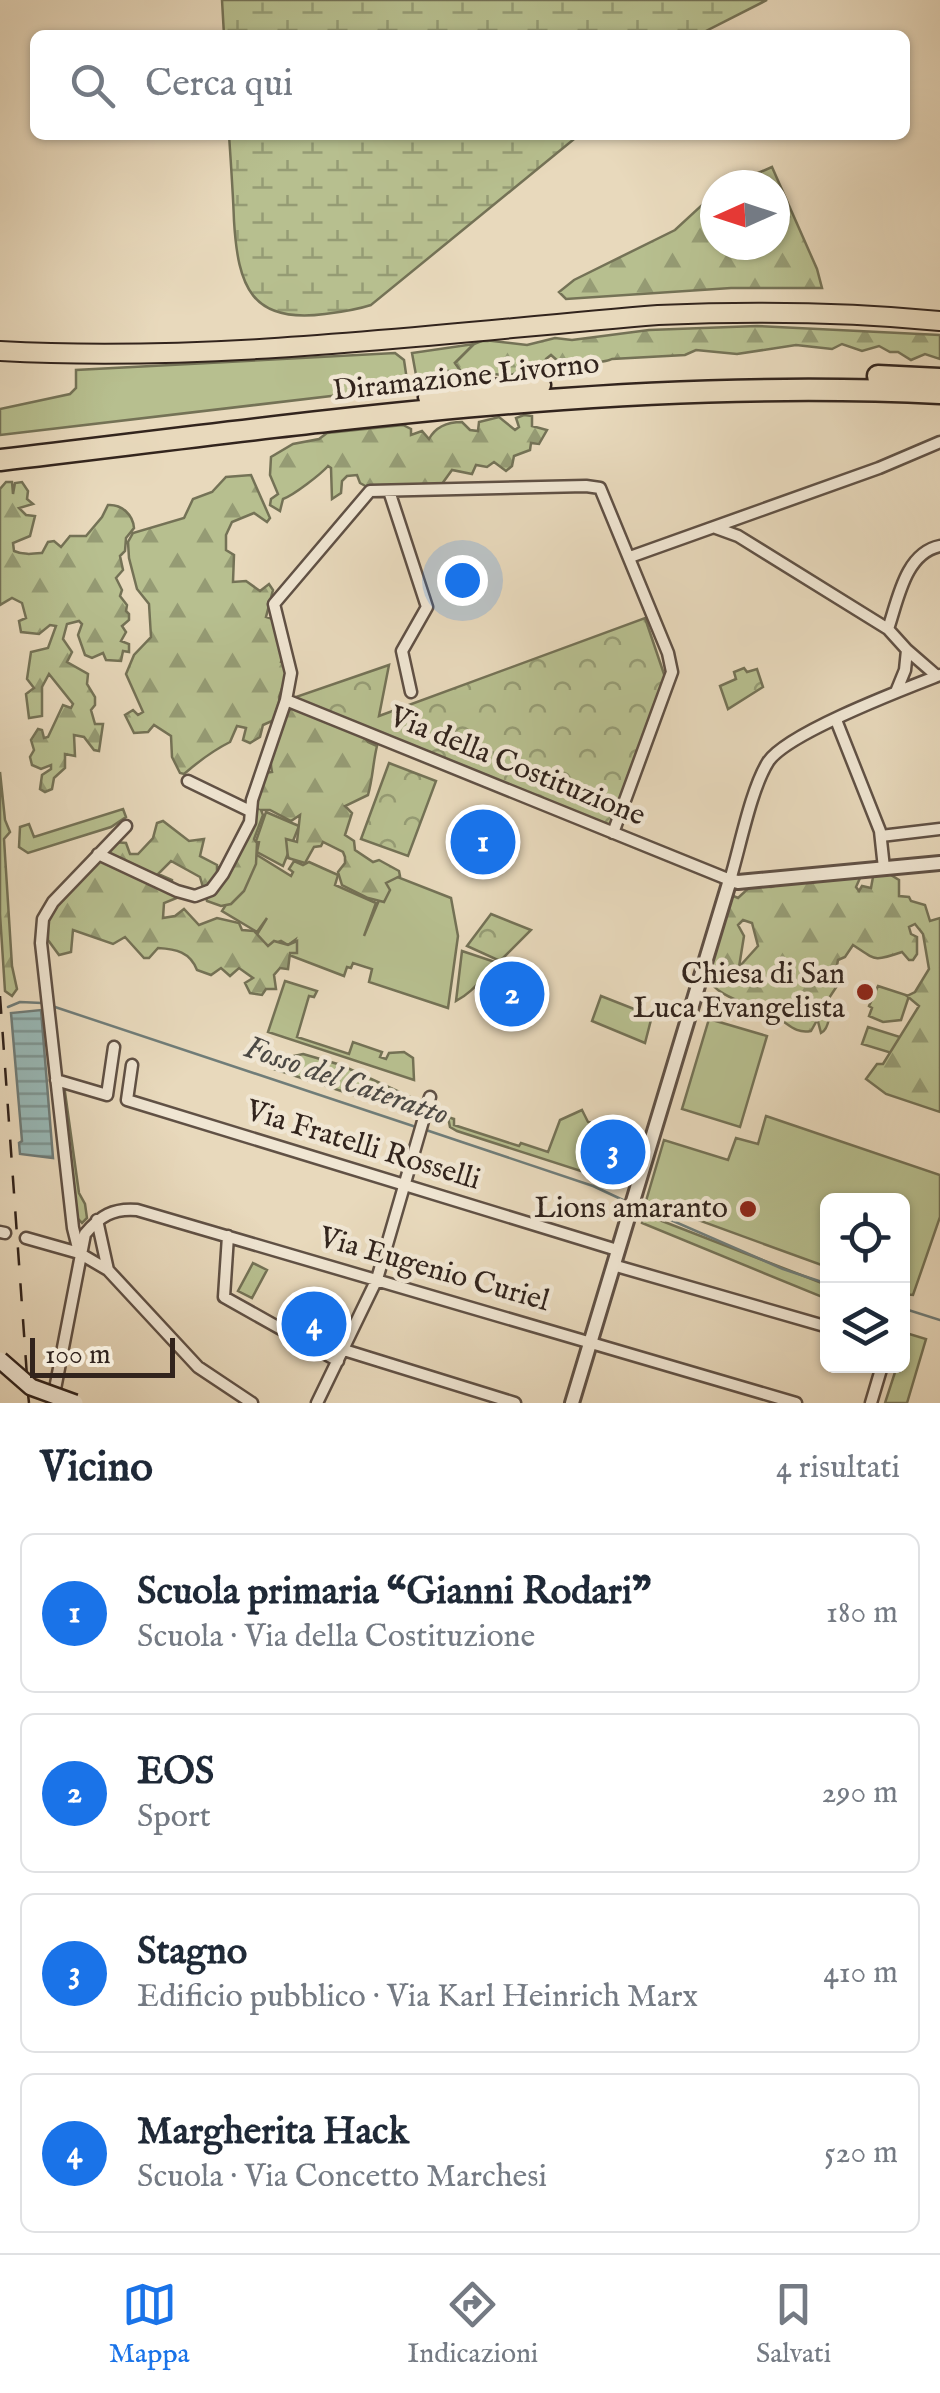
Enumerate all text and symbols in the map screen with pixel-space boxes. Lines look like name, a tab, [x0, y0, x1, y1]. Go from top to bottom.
search box	[30, 30, 910, 140]
icon: search	[65, 58, 120, 113]
text: Cerca qui	[145, 61, 293, 109]
north arrow	[700, 170, 790, 260]
street label: Diramazione Livorno	[331, 345, 601, 411]
your location	[437, 555, 488, 606]
street label: Via della Costituzione	[383, 698, 651, 836]
pin: 1	[450, 804, 516, 880]
pin: 2	[480, 956, 544, 1032]
place label: Chiesa di San Luca Evangelista	[633, 956, 845, 1028]
marker: Chiesa di San Luca Evangelista	[854, 981, 876, 1003]
water label: Fosso del Cateratto	[238, 1028, 454, 1136]
street label: Via Fratelli Rosselli	[240, 1092, 485, 1200]
pin: 3	[580, 1114, 646, 1190]
place label: Lions amaranto	[534, 1190, 728, 1228]
map controls	[820, 1193, 910, 1373]
button: locate	[820, 1193, 910, 1283]
marker: Lions amaranto	[737, 1198, 759, 1220]
street label: Via Eugenio Curiel	[313, 1219, 554, 1321]
button: layers	[820, 1283, 910, 1373]
pin: 4	[282, 1286, 346, 1362]
scale bar	[30, 1333, 175, 1378]
text: 100 m	[45, 1338, 111, 1373]
text: Vicino	[40, 1442, 153, 1495]
text: 4 risultati	[776, 1448, 900, 1489]
text: Scuola primaria “Gianni Rodari”	[137, 1569, 651, 1617]
text: 1	[69, 1593, 80, 1634]
text: 180 m	[826, 1593, 898, 1634]
text: Scuola · Via della Costituzione	[137, 1617, 535, 1658]
text: EOS	[137, 1749, 214, 1797]
text: 2	[67, 1773, 82, 1814]
text: 290 m	[822, 1773, 898, 1814]
text: Sport	[137, 1797, 211, 1838]
text: Stagno	[137, 1929, 247, 1977]
text: 3	[69, 1953, 80, 1994]
text: 410 m	[823, 1953, 898, 1994]
text: Edificio pubblico · Via Karl Heinrich Marx	[137, 1977, 698, 2018]
text: Margherita Hack	[137, 2109, 409, 2157]
text: 4	[67, 2133, 82, 2174]
text: 520 m	[824, 2133, 898, 2174]
text: Scuola · Via Concetto Marchesi	[137, 2157, 547, 2198]
tab: Mappa	[109, 2277, 190, 2372]
tab: Indicazioni	[407, 2277, 538, 2372]
tab: Salvati	[756, 2277, 831, 2372]

